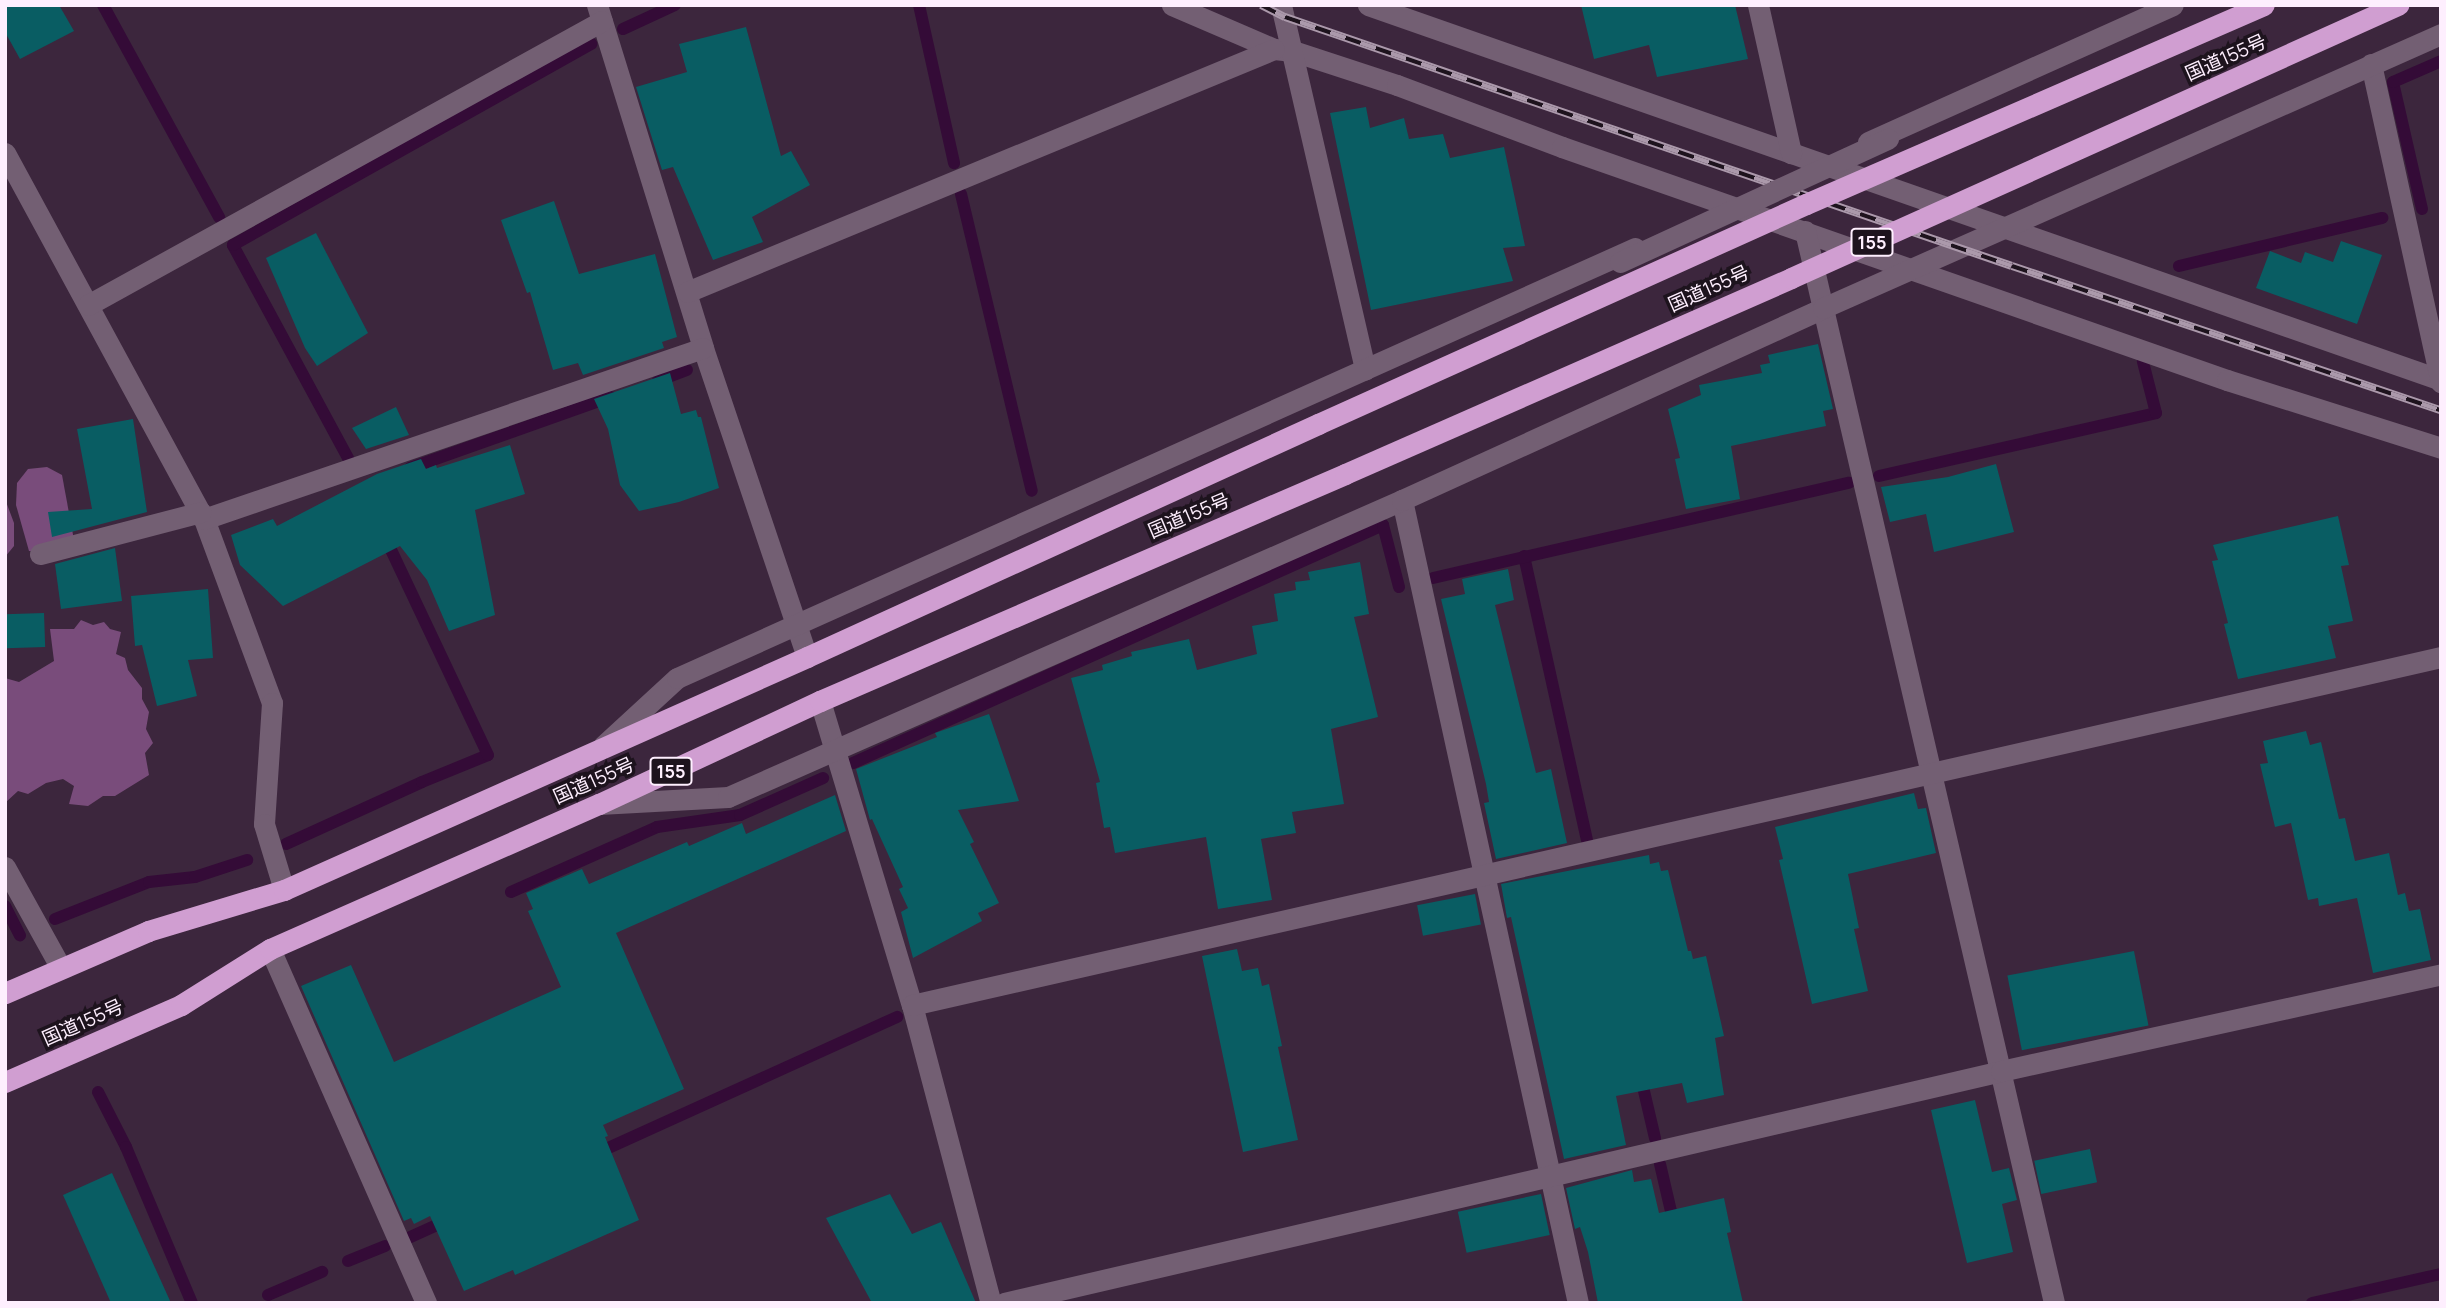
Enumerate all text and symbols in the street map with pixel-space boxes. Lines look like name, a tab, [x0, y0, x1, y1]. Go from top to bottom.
street label: 国道155号	[2182, 30, 2270, 86]
road number: 155	[1849, 228, 1895, 256]
street label: 国道155号	[1665, 261, 1753, 317]
street label: 国道155号	[1145, 489, 1233, 543]
street label: 国道155号	[550, 753, 638, 809]
road number: 155	[648, 756, 694, 786]
street label: 国道155号	[39, 995, 127, 1051]

